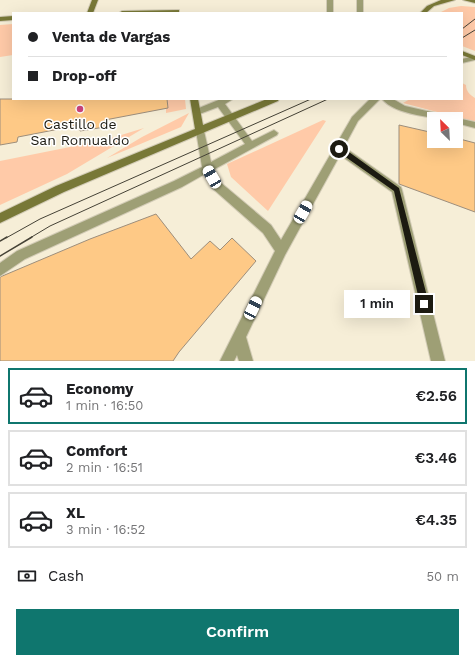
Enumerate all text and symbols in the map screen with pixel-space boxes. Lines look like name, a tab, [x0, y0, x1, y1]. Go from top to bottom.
text: Venta de Vargas	[52, 28, 170, 46]
text: Drop-off	[52, 67, 117, 85]
marker: Castillo de San Romualdo	[75, 104, 85, 114]
north arrow	[427, 112, 463, 148]
map controls	[427, 112, 463, 148]
place label: Castillo de San Romualdo	[30, 116, 130, 148]
route start	[330, 140, 348, 158]
car	[201, 164, 223, 190]
car	[292, 199, 314, 225]
callout: 1 min	[344, 290, 410, 318]
car	[242, 295, 264, 321]
route end	[415, 295, 433, 313]
text: 1 min	[360, 296, 394, 311]
icon: car	[18, 378, 54, 414]
text: Economy	[66, 380, 133, 398]
text: €2.56	[415, 387, 457, 405]
text: 1 min · 16:50	[66, 398, 143, 413]
icon: car	[18, 440, 54, 476]
text: Comfort	[66, 442, 127, 460]
text: €3.46	[415, 449, 457, 467]
text: 2 min · 16:51	[66, 460, 143, 475]
icon: car	[18, 502, 54, 538]
text: XL	[66, 504, 85, 522]
text: €4.35	[415, 511, 457, 529]
text: 3 min · 16:52	[66, 522, 145, 537]
icon: cash	[16, 565, 38, 587]
text: Cash	[48, 567, 84, 585]
text: 50 m	[427, 569, 459, 584]
button: Confirm	[16, 609, 459, 655]

